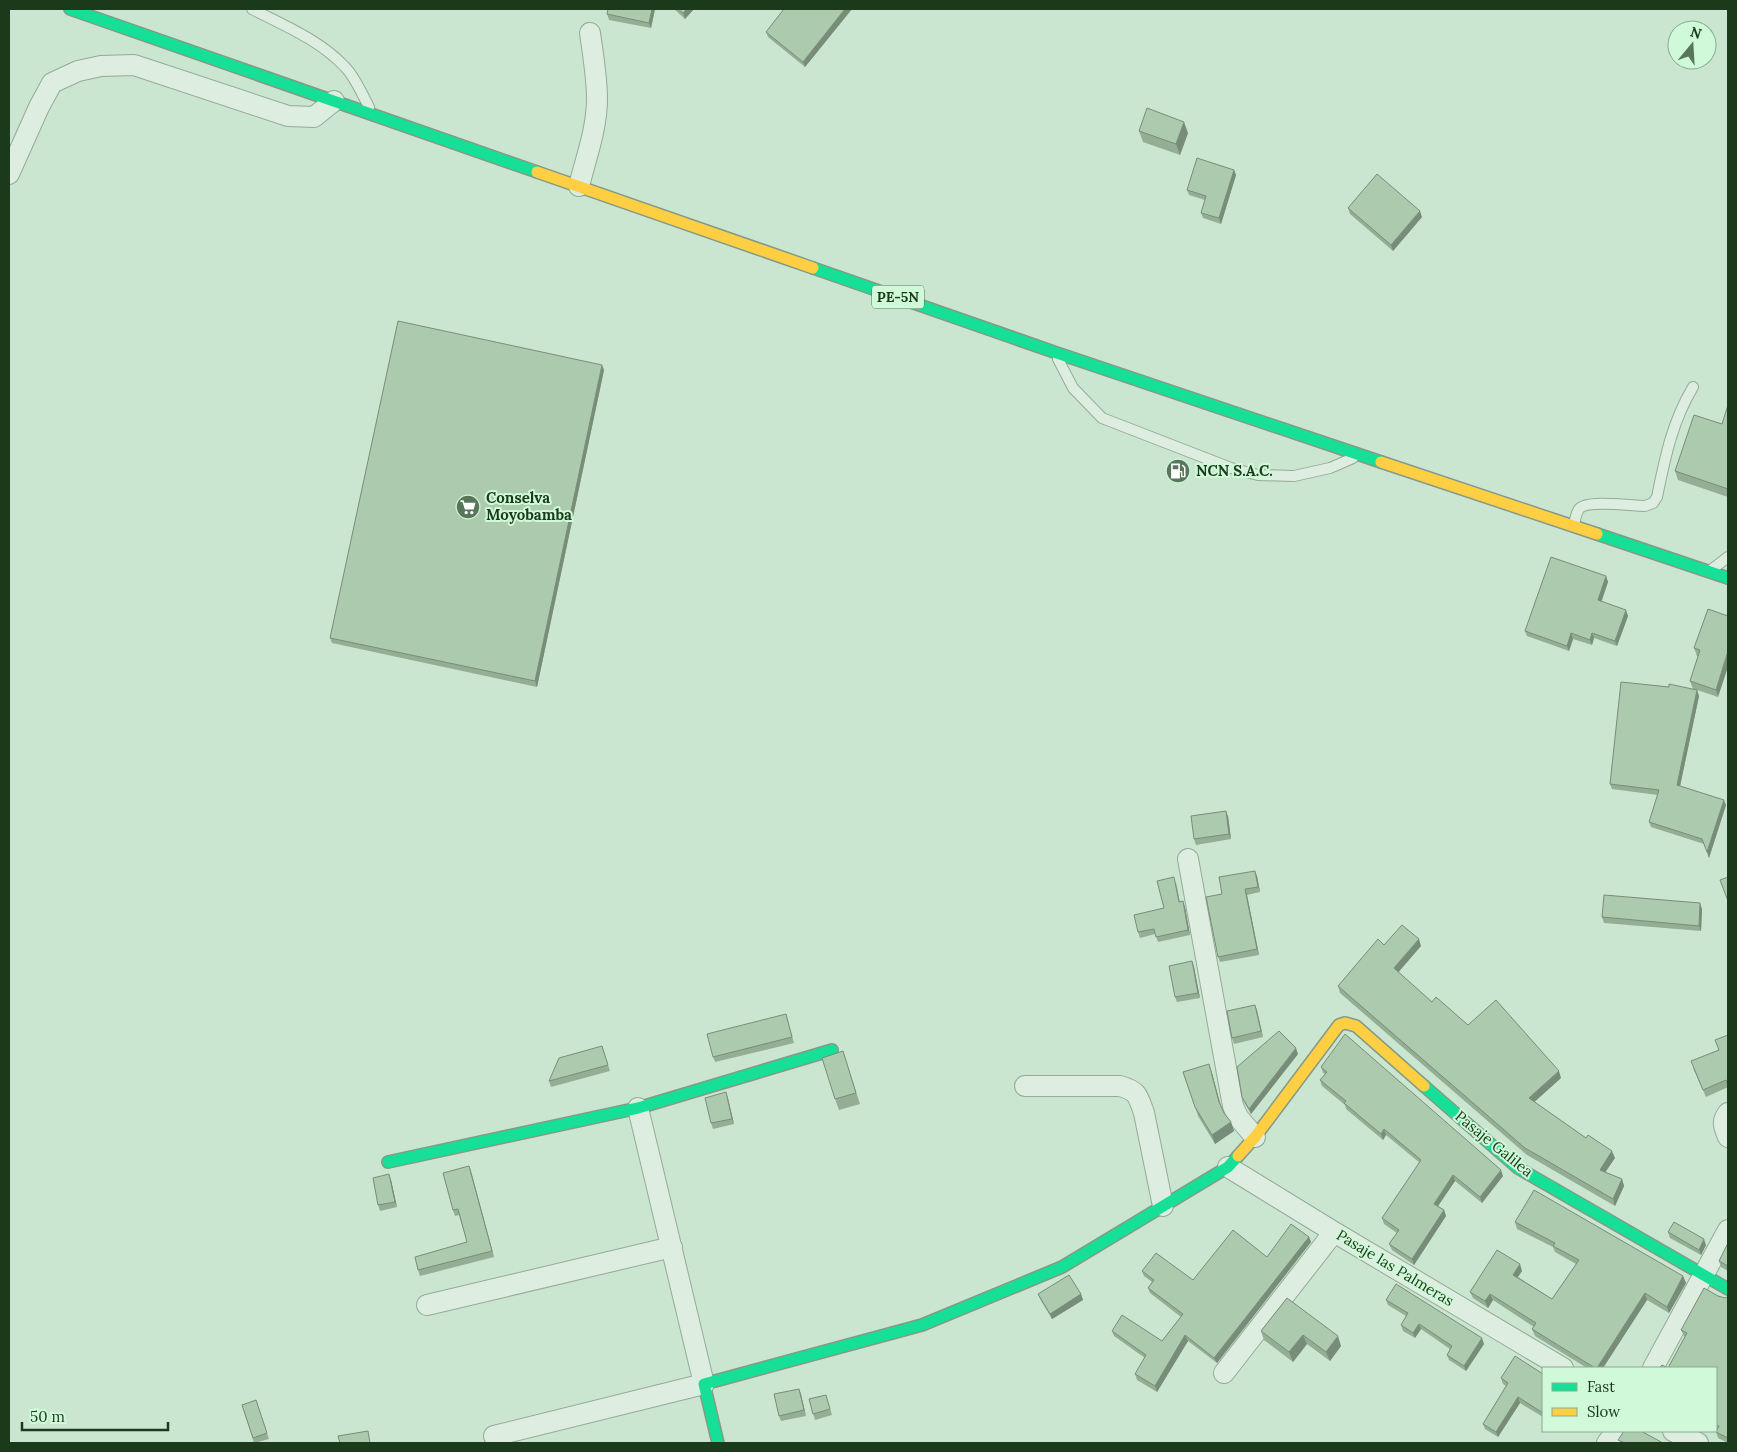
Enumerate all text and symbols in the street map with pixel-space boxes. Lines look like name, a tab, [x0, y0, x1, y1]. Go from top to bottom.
north arrow	[1667, 20, 1717, 70]
text: N	[1688, 22, 1704, 43]
road number: PE-5N	[872, 286, 924, 308]
fuel station icon: NCN S.A.C.	[1165, 458, 1191, 484]
place label: NCN S.A.C.	[1196, 461, 1273, 480]
place label: Conselva Moyobamba	[486, 488, 572, 524]
supermarket icon: Conselva Moyobamba	[455, 494, 481, 520]
street label: Pasaje Galilea	[1452, 1106, 1537, 1181]
street label: Pasaje las Palmeras	[1333, 1225, 1457, 1310]
legend	[1542, 1367, 1717, 1432]
text: Fast	[1587, 1377, 1615, 1396]
scale bar	[22, 1400, 169, 1432]
text: Slow	[1587, 1402, 1620, 1421]
text: 50 m	[30, 1407, 65, 1426]

